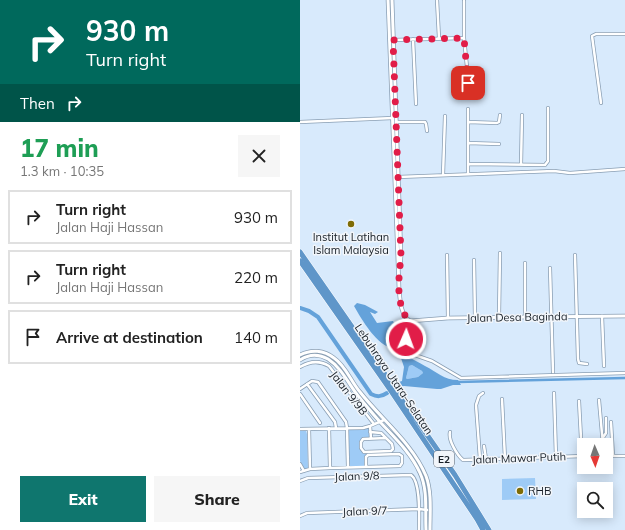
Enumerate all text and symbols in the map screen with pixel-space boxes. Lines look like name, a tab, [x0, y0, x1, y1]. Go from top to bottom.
text: 930 m	[86, 13, 169, 48]
icon: right	[20, 16, 72, 68]
text: Turn right	[86, 48, 166, 71]
pin	[451, 66, 485, 100]
icon: arrive	[457, 72, 479, 94]
icon: right	[63, 92, 85, 114]
text: Then	[20, 94, 55, 113]
text: 17 min	[20, 133, 99, 163]
button: close	[238, 135, 280, 177]
text: 1.3 km · 10:35	[20, 163, 104, 179]
text: Turn right	[56, 200, 126, 219]
icon: right	[22, 206, 44, 228]
text: 930 m	[234, 208, 278, 227]
text: Jalan Haji Hassan	[56, 219, 163, 235]
marker: Institut Latihan Islam Malaysia	[346, 219, 356, 229]
place label: Institut Latihan Islam Malaysia	[313, 230, 389, 257]
text: Turn right	[56, 260, 126, 279]
icon: right	[22, 266, 44, 288]
text: 220 m	[234, 268, 278, 287]
text: Jalan Haji Hassan	[56, 279, 163, 295]
street label: Jalan Desa Baginda	[466, 309, 568, 325]
position arrow	[385, 318, 427, 360]
street label: Lebuhraya Utara–Selatan	[352, 321, 436, 437]
icon: arrive	[22, 326, 44, 348]
text: Arrive at destination	[56, 328, 203, 347]
text: 140 m	[234, 328, 278, 347]
street label: Jalan 9/9B	[327, 368, 371, 418]
north arrow	[577, 438, 613, 474]
map controls	[577, 438, 613, 518]
street label: Jalan Mawar Putih	[472, 449, 566, 467]
road number: E2	[434, 451, 454, 467]
street label: Jalan 9/8	[334, 468, 380, 484]
button: Exit	[20, 476, 146, 522]
button: Share	[154, 476, 280, 522]
button: search	[577, 482, 613, 518]
place label: RHB	[528, 484, 552, 498]
marker: RHB	[515, 486, 525, 496]
street label: Jalan 9/7	[342, 503, 388, 519]

